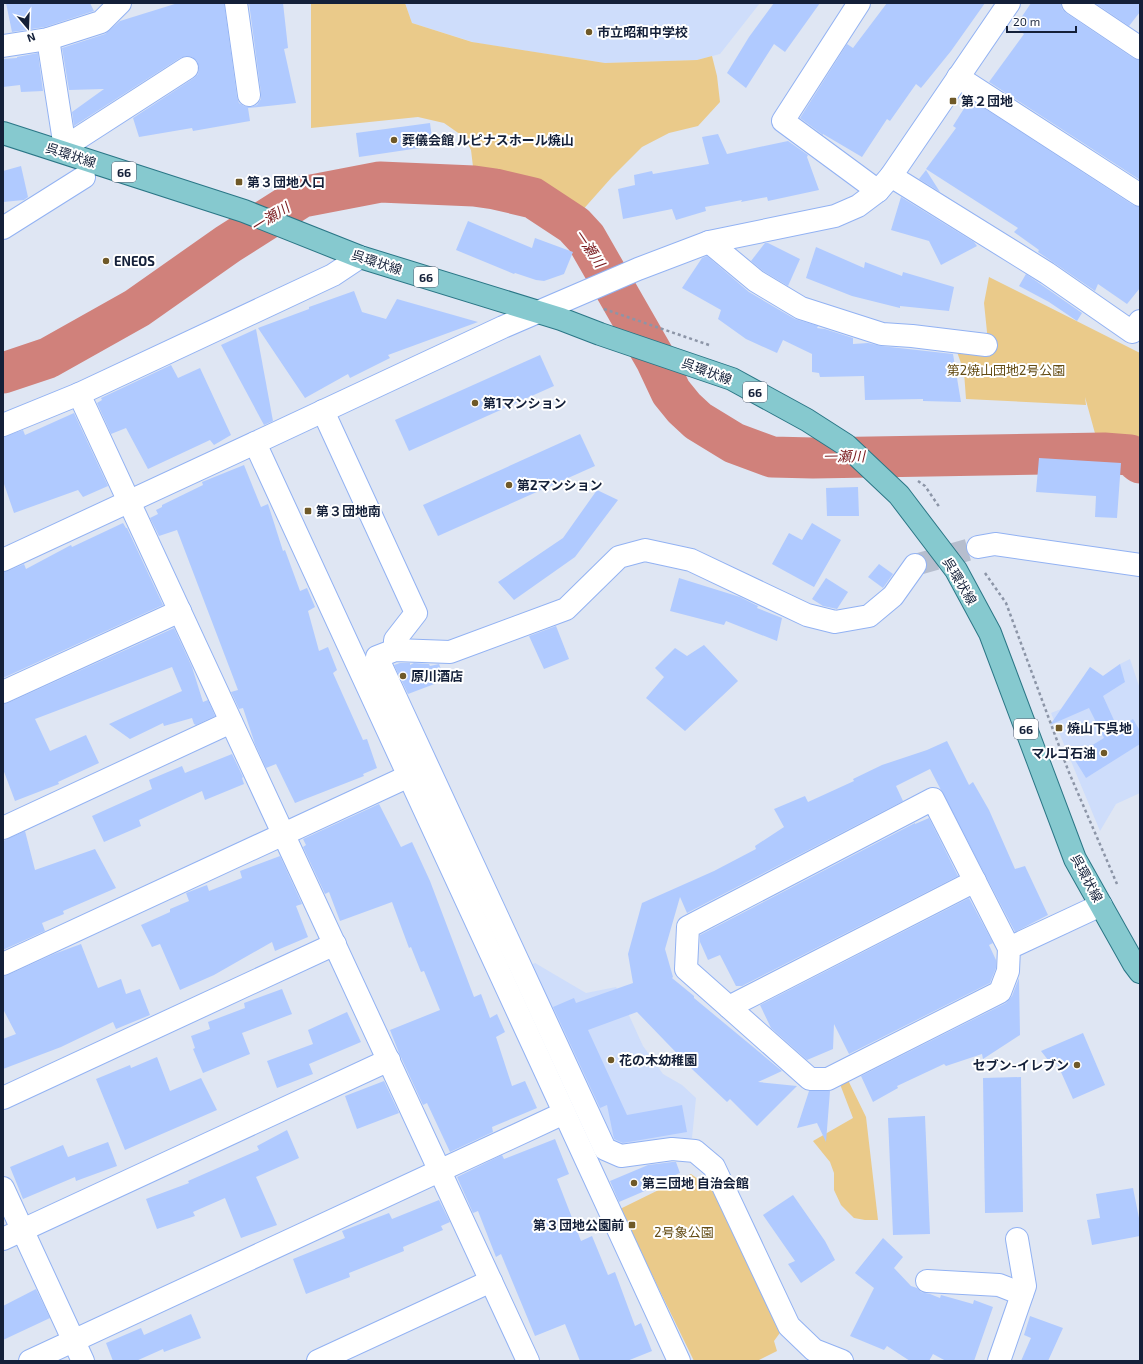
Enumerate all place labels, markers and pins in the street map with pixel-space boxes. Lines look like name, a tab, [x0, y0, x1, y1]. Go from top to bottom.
place label: 市立昭和中学校	[597, 24, 688, 40]
marker: 市立昭和中学校	[584, 27, 594, 37]
place label: 第２団地	[961, 93, 1013, 109]
marker: 第２団地	[948, 96, 958, 106]
place label: 葬儀会館 ルピナスホール焼山	[402, 132, 574, 148]
marker: 葬儀会館 ルピナスホール焼山	[389, 135, 399, 145]
place label: 第３団地入口	[247, 174, 325, 190]
marker: 第３団地入口	[234, 177, 244, 187]
place label: ENEOS	[114, 253, 155, 269]
marker: ENEOS	[101, 256, 111, 266]
place label: 第1マンション	[483, 395, 567, 411]
marker: 第1マンション	[470, 398, 480, 408]
place label: 第2マンション	[517, 477, 603, 493]
marker: 第2マンション	[504, 480, 514, 490]
place label: 第３団地南	[316, 503, 381, 519]
marker: 第３団地南	[303, 506, 313, 516]
place label: 原川酒店	[411, 668, 463, 684]
marker: 原川酒店	[398, 671, 408, 681]
place label: 焼山下呉地	[1067, 720, 1132, 736]
marker: 焼山下呉地	[1054, 723, 1064, 733]
place label: マルゴ石油	[1031, 745, 1096, 761]
marker: マルゴ石油	[1099, 748, 1109, 758]
place label: 花の木幼稚園	[619, 1052, 697, 1068]
marker: 花の木幼稚園	[606, 1055, 616, 1065]
place label: セブン-イレブン	[973, 1057, 1069, 1073]
marker: セブン-イレブン	[1072, 1060, 1082, 1070]
place label: 第三団地 自治会館	[642, 1175, 749, 1191]
marker: 第三団地 自治会館	[629, 1178, 639, 1188]
place label: 第３団地公園前	[533, 1217, 624, 1233]
marker: 第３団地公園前	[627, 1220, 637, 1230]

